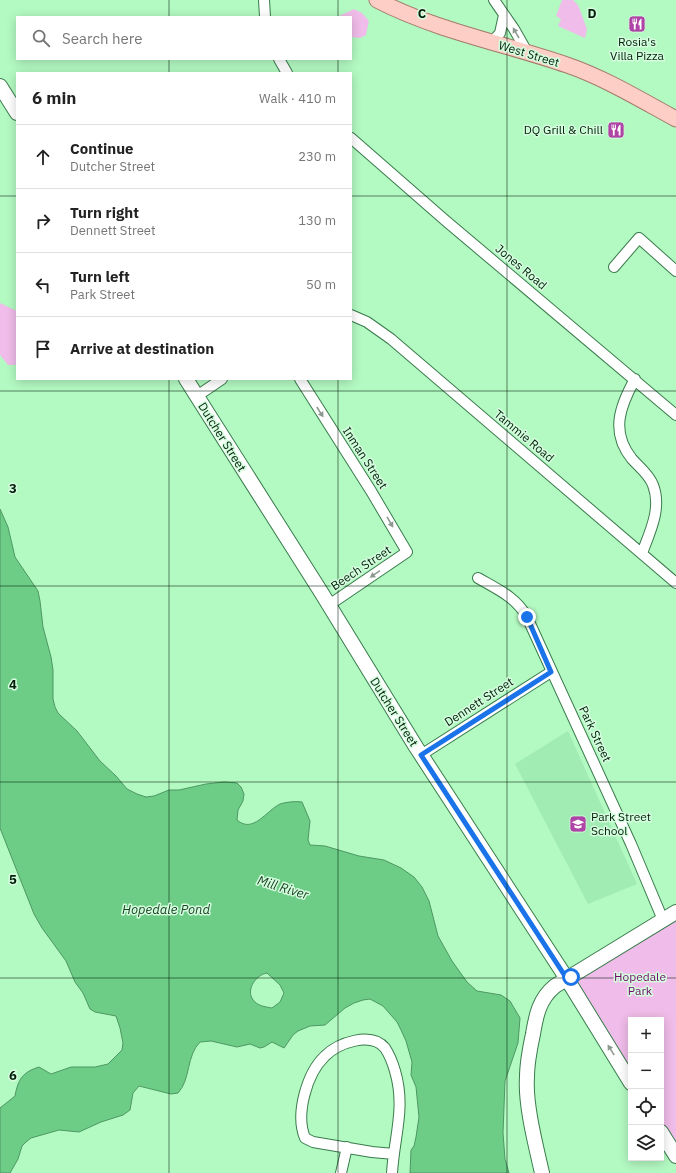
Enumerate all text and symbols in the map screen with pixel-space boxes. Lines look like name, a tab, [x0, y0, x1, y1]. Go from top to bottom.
text: C	[418, 5, 427, 22]
text: D	[587, 5, 597, 22]
restaurant icon: Rosia's Villa Pizza	[627, 14, 647, 34]
search box	[16, 16, 352, 60]
icon: search	[30, 27, 52, 49]
one-way arrow	[513, 27, 520, 39]
text: Search here	[62, 29, 142, 48]
place label: Rosia's Villa Pizza	[610, 34, 665, 63]
street label: West Street	[497, 37, 561, 70]
text: 6 min	[32, 87, 76, 109]
text: Walk · 410 m	[259, 90, 336, 107]
restaurant icon: DQ Grill & Chill	[606, 120, 626, 140]
place label: DQ Grill & Chill	[524, 122, 603, 137]
text: Continue	[70, 139, 134, 158]
icon: ahead	[32, 146, 54, 168]
text: 230 m	[298, 148, 336, 165]
text: Dutcher Street	[70, 158, 155, 175]
text: Turn right	[70, 203, 139, 222]
icon: right	[32, 210, 54, 232]
text: 130 m	[298, 212, 336, 229]
text: Dennett Street	[70, 222, 156, 239]
street label: Jones Road	[493, 241, 550, 292]
text: Turn left	[70, 267, 130, 286]
icon: left	[32, 274, 54, 296]
text: 50 m	[306, 276, 336, 293]
text: Park Street	[70, 286, 135, 303]
icon: arrive	[32, 338, 54, 360]
text: Arrive at destination	[70, 339, 214, 358]
street label: Dutcher Street	[195, 399, 250, 474]
one-way arrow	[317, 406, 324, 418]
street label: Tammie Road	[491, 406, 557, 465]
street label: Inman Street	[340, 424, 391, 492]
text: 3	[9, 480, 17, 497]
one-way arrow	[386, 516, 393, 528]
street label: Beech Street	[328, 542, 394, 593]
one-way arrow	[370, 570, 380, 578]
route end	[518, 608, 536, 626]
street label: Dutcher Street	[367, 674, 422, 749]
street label: Dennett Street	[442, 674, 516, 729]
text: 4	[9, 676, 17, 693]
street label: Park Street	[576, 703, 615, 764]
place label: Park Street School	[591, 809, 651, 838]
school or university icon: Park Street School	[568, 814, 588, 834]
text: 5	[9, 871, 17, 888]
water label: Mill River	[255, 872, 312, 904]
water label: Hopedale Pond	[122, 901, 210, 918]
route start	[562, 968, 580, 986]
park label: Hopedale Park	[614, 969, 666, 998]
map controls	[628, 1017, 664, 1161]
button: +	[628, 1017, 664, 1053]
one-way arrow	[607, 1044, 614, 1056]
button: −	[628, 1053, 664, 1089]
text: 6	[9, 1067, 17, 1084]
button: locate	[628, 1089, 664, 1125]
button: layers	[628, 1125, 664, 1161]

